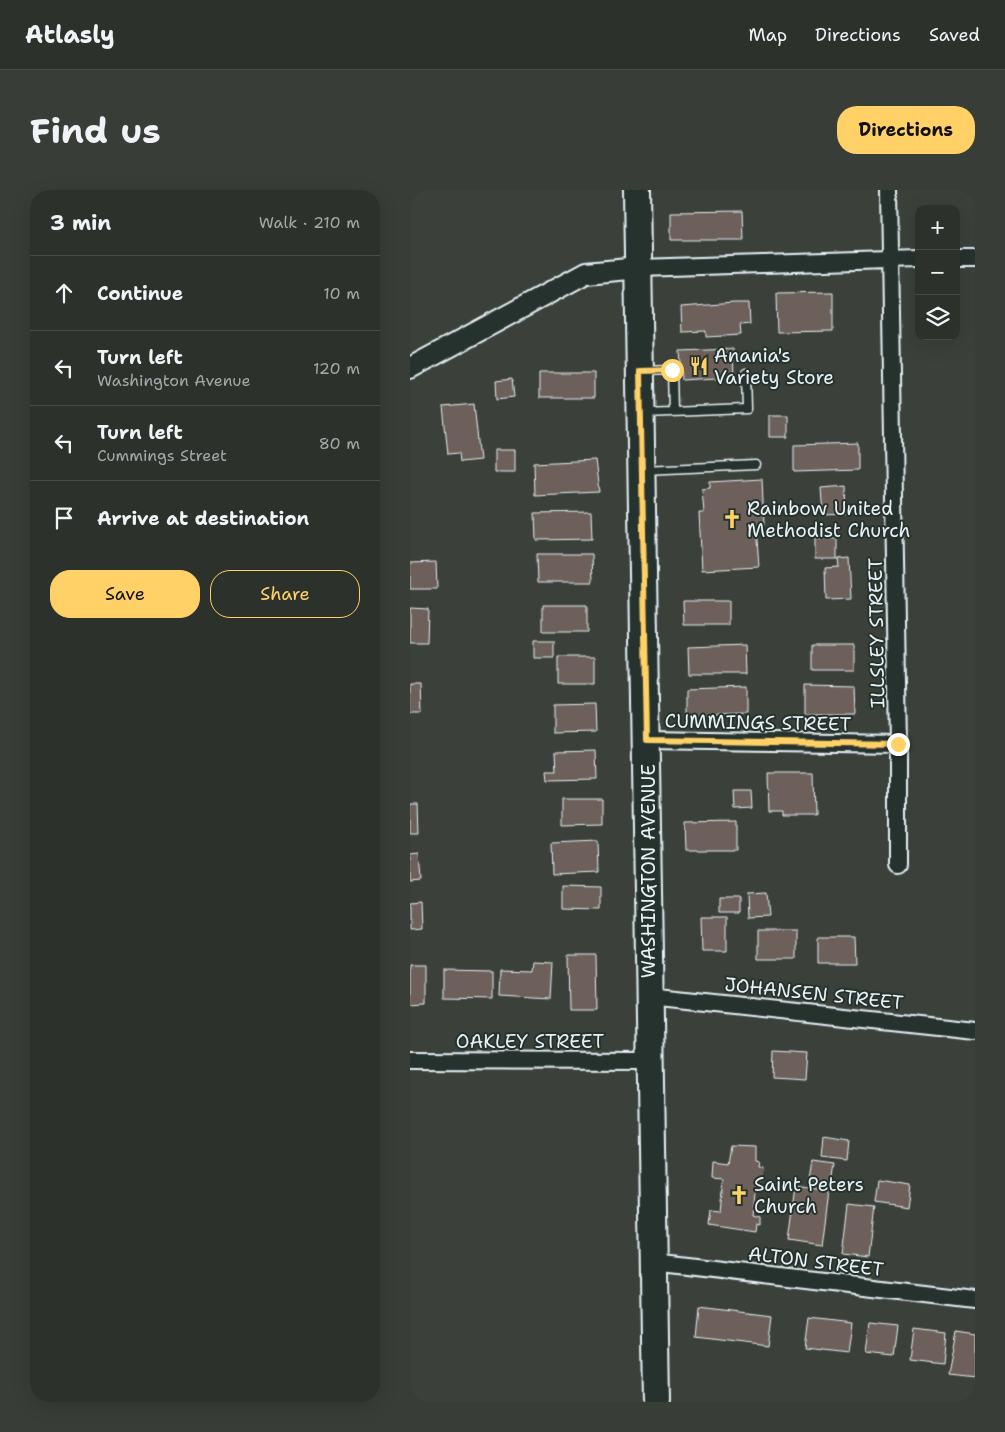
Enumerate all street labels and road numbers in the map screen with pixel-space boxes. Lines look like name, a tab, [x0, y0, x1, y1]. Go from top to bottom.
street label: ILLSLEY STREET	[863, 558, 890, 708]
street label: CUMMINGS STREET	[664, 708, 852, 737]
street label: WASHINGTON AVENUE	[636, 764, 661, 978]
street label: JOHANSEN STREET	[723, 972, 905, 1015]
street label: OAKLEY STREET	[456, 1029, 604, 1054]
street label: ALTON STREET	[747, 1241, 885, 1282]

